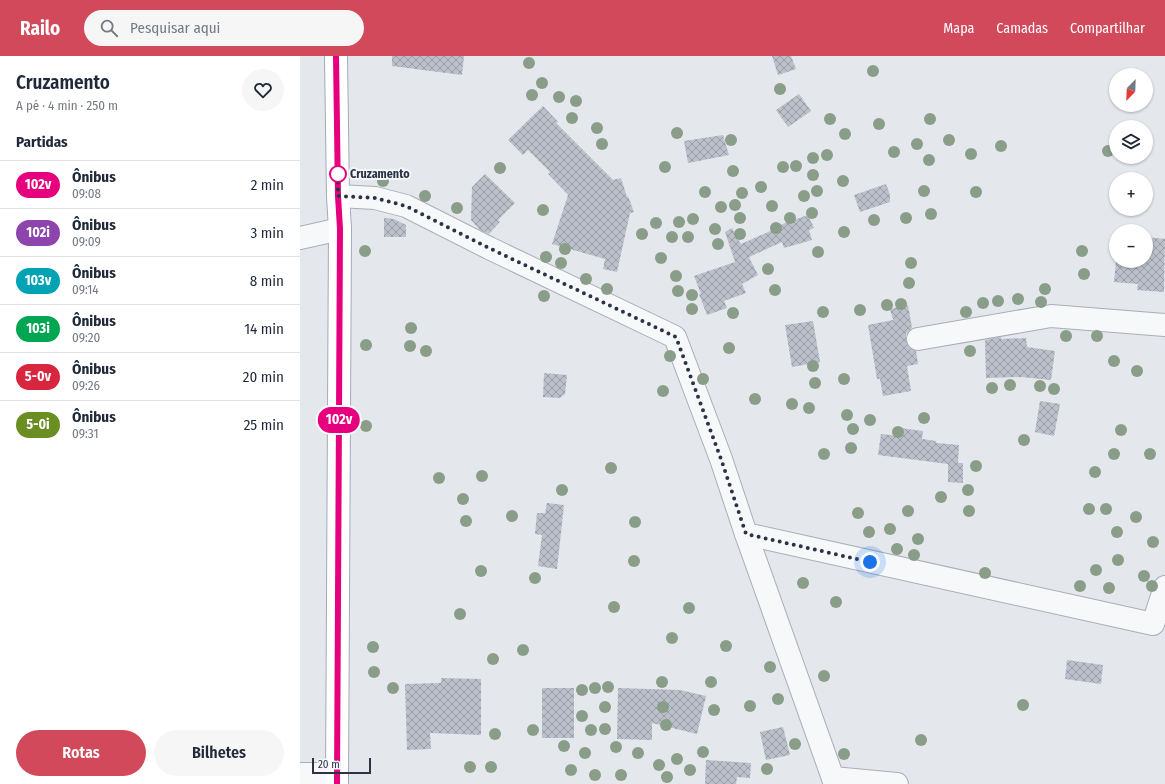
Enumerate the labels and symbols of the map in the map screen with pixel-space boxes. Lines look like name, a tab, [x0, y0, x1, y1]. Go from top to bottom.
north arrow	[1109, 68, 1153, 112]
marker: Cruzamento	[329, 165, 347, 183]
place label: Cruzamento	[350, 167, 410, 181]
line badge: 102v	[311, 407, 367, 433]
your location	[860, 552, 880, 572]
scale bar	[312, 756, 371, 775]

